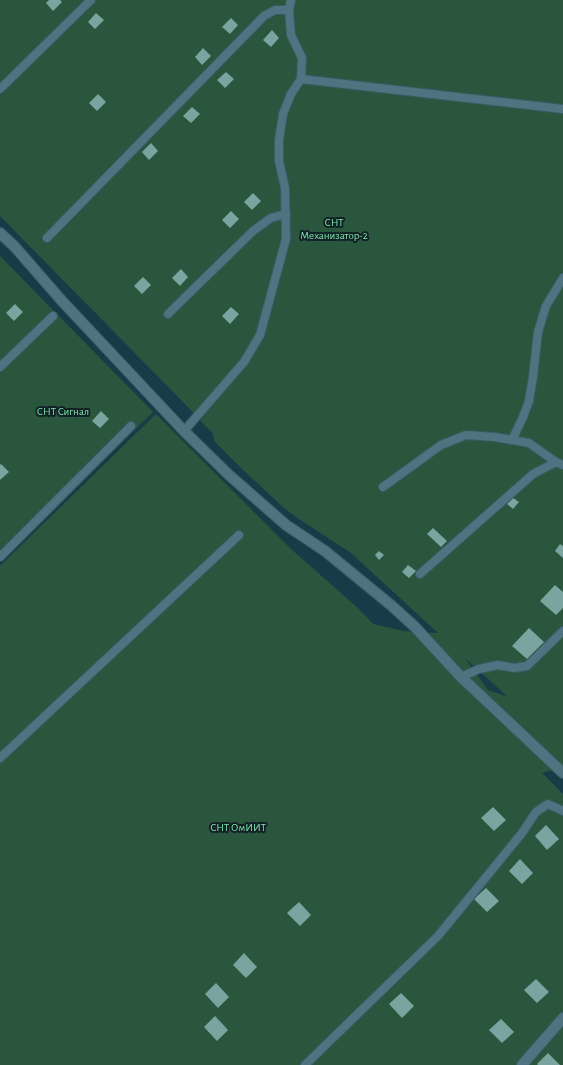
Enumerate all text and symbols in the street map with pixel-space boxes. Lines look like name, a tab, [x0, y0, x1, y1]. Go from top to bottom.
park label: СНТ Механизатор-2	[300, 217, 368, 241]
park label: СНТ Сигнал	[37, 406, 89, 417]
park label: СНТ ОмИИТ	[210, 822, 267, 833]

